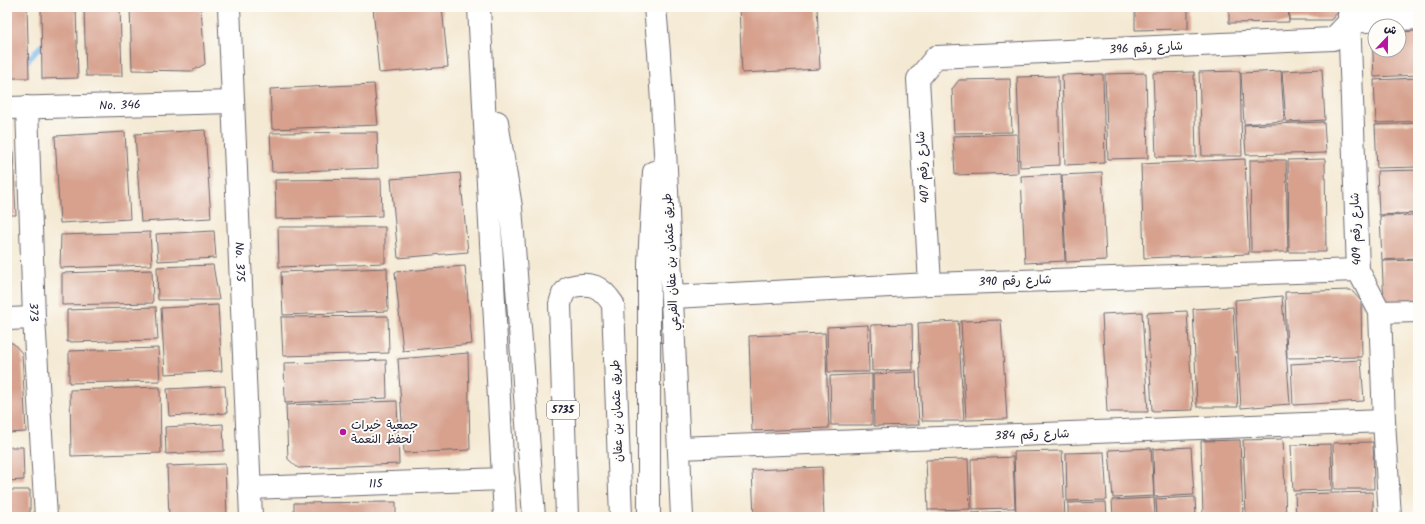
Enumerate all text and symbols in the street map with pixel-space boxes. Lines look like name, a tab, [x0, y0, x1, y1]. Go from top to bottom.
north arrow	[1367, 18, 1407, 58]
text: ش	[1381, 19, 1399, 40]
street label: شارع رقم 396	[1109, 37, 1183, 59]
street label: No. 346	[99, 95, 141, 115]
street label: شارع رقم 407	[911, 130, 935, 204]
street label: شارع رقم 409	[1345, 192, 1367, 266]
street label: طريق عثمان بن عفان الفرعي	[658, 193, 685, 331]
street label: No. 375	[230, 241, 250, 284]
street label: شارع رقم 390	[978, 270, 1052, 292]
street label: 373	[24, 302, 44, 322]
street label: طريق عثمان بن عفان	[606, 359, 628, 463]
road number: 5735	[547, 401, 579, 419]
place label: جمعية خيرات لحفظ النعمة	[351, 416, 418, 449]
street label: شارع رقم 384	[994, 424, 1070, 446]
marker: جمعية خيرات لحفظ النعمة	[338, 427, 348, 437]
street label: 115	[369, 474, 385, 493]

